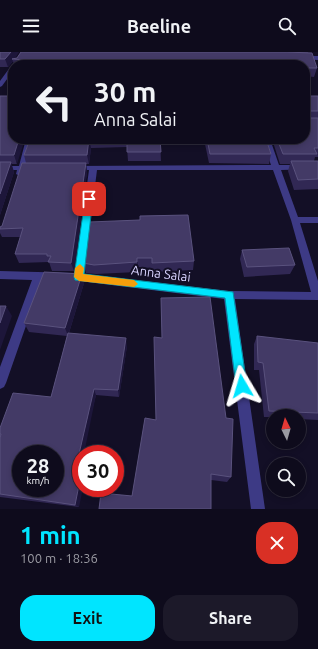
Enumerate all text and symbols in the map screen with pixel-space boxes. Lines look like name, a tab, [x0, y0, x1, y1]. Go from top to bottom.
icon: menu	[20, 15, 42, 37]
icon: search	[276, 15, 298, 37]
text: Beeline	[127, 16, 191, 36]
icon: left	[28, 76, 80, 128]
text: 30 m	[94, 76, 156, 107]
text: Anna Salai	[94, 109, 177, 129]
pin	[72, 182, 106, 216]
icon: arrive	[78, 188, 100, 210]
street label: Anna Salai	[130, 262, 192, 284]
position arrow	[221, 365, 263, 407]
north arrow	[266, 409, 306, 449]
map controls	[266, 409, 306, 497]
speed limit sign: 30	[72, 445, 124, 497]
text: 28	[27, 454, 49, 477]
button: search	[266, 457, 306, 497]
text: km/h	[26, 475, 50, 486]
text: 1 min	[20, 522, 81, 549]
button: close	[256, 522, 298, 564]
text: 100 m · 18:36	[20, 551, 98, 565]
button: Exit	[20, 595, 155, 641]
button: Share	[163, 595, 298, 641]

